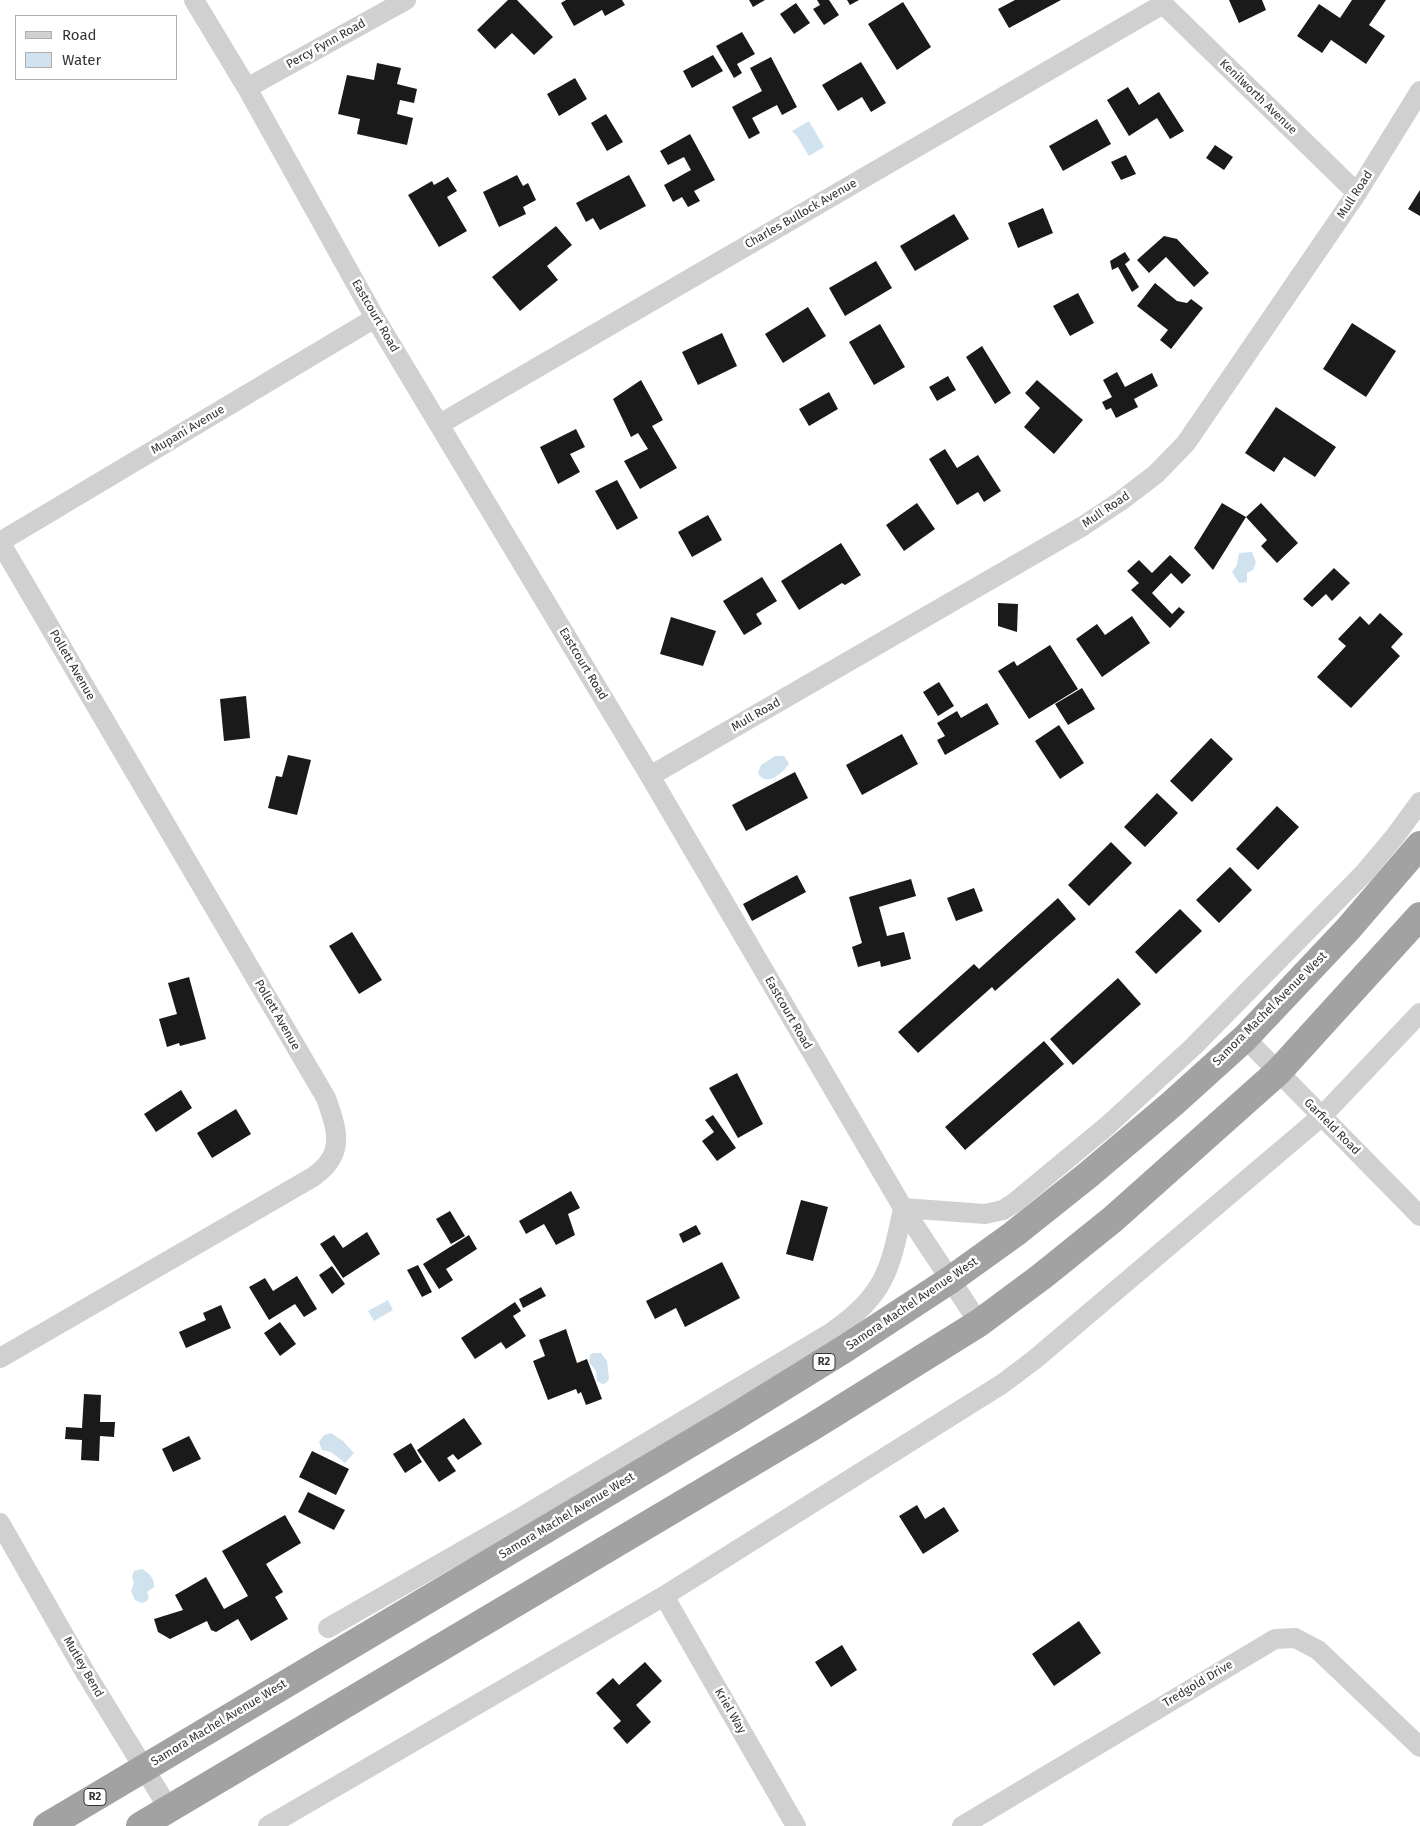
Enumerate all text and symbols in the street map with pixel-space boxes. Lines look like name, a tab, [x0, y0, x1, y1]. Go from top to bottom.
legend	[15, 15, 178, 80]
street label: Percy Fynn Road	[284, 16, 368, 72]
text: Road	[62, 26, 97, 44]
text: Water	[62, 51, 101, 69]
street label: Kenilworth Avenue	[1216, 56, 1300, 138]
street label: Mull Road	[1334, 168, 1376, 222]
street label: Charles Bullock Avenue	[743, 176, 859, 252]
street label: Eastcourt Road	[348, 277, 402, 355]
street label: Mupani Avenue	[149, 402, 227, 458]
street label: Mull Road	[1080, 489, 1132, 531]
street label: Eastcourt Road	[556, 625, 610, 703]
street label: Pollett Avenue	[46, 627, 98, 703]
street label: Mull Road	[729, 695, 783, 735]
street label: Samora Machel Avenue West	[1210, 949, 1330, 1069]
street label: Eastcourt Road	[761, 974, 815, 1052]
street label: Pollett Avenue	[251, 977, 303, 1053]
street label: Garfield Road	[1301, 1096, 1363, 1158]
street label: Samora Machel Avenue West	[844, 1255, 980, 1353]
road number: R2	[813, 1354, 835, 1370]
street label: Samora Machel Avenue West	[497, 1470, 637, 1562]
street label: Mutley Bend	[60, 1634, 106, 1700]
street label: Tredgold Drive	[1161, 1658, 1235, 1710]
street label: Samora Machel Avenue West	[149, 1677, 289, 1769]
street label: Kriel Way	[711, 1686, 749, 1736]
road number: R2	[84, 1788, 106, 1805]

